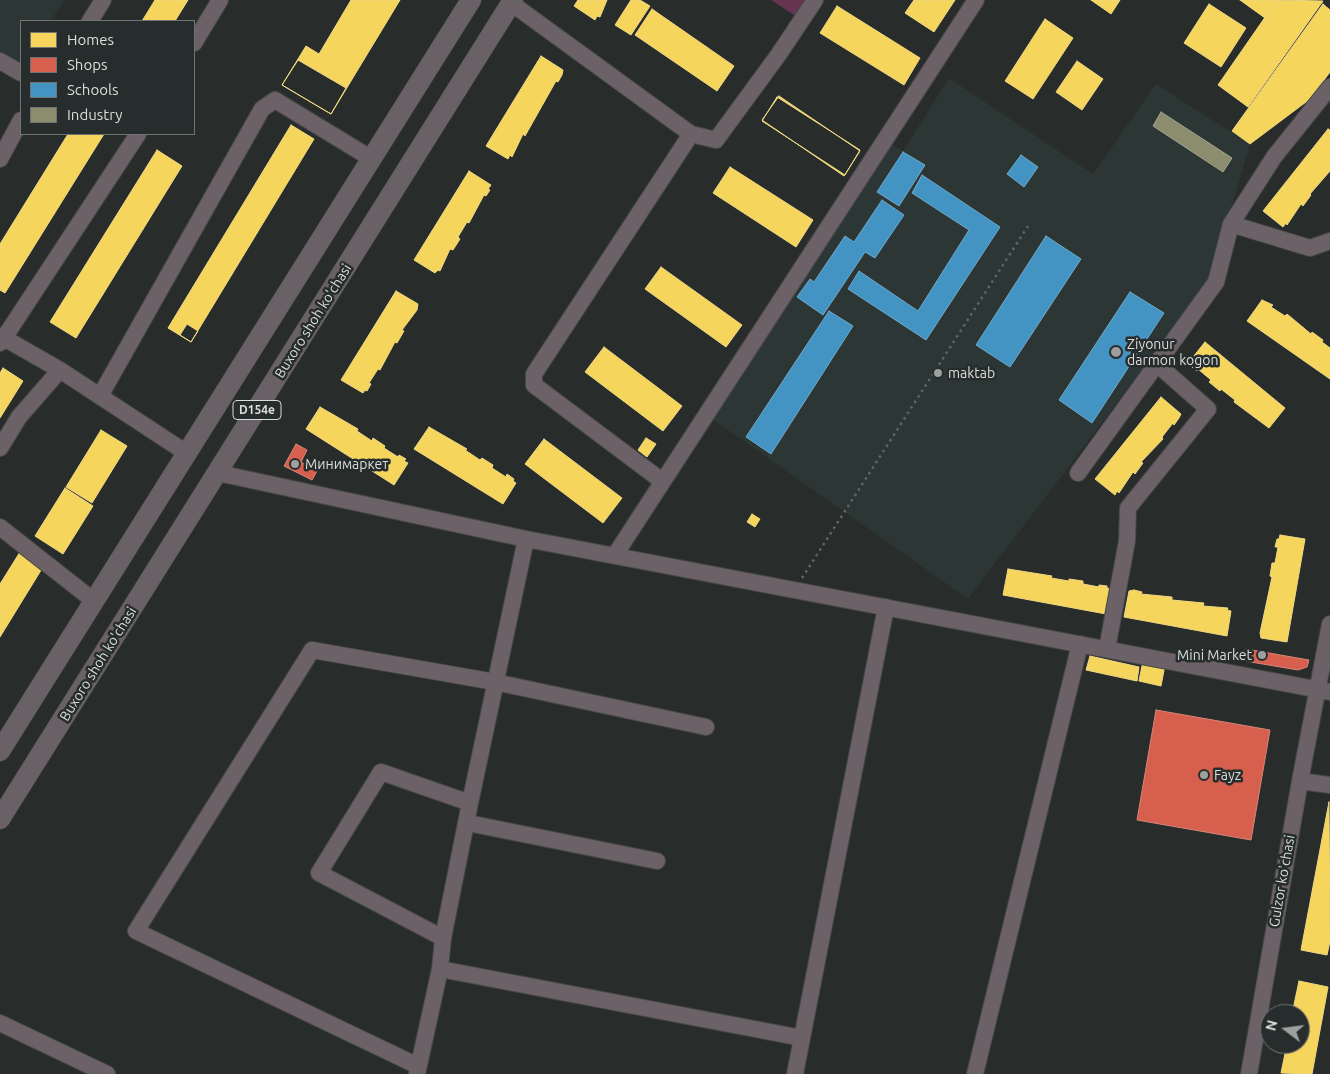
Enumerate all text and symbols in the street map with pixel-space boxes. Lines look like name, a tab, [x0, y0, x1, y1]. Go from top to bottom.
legend	[20, 20, 195, 135]
text: Homes	[67, 31, 114, 48]
text: Shops	[67, 56, 108, 73]
text: Schools	[67, 81, 118, 98]
text: Industry	[67, 106, 122, 123]
street label: Buxoro shoh ko'chasi	[271, 261, 355, 381]
place label: Ziyonur darmon kogon	[1127, 336, 1218, 368]
marker: Ziyonur darmon kogon	[1109, 345, 1123, 359]
place label: maktab	[948, 365, 995, 381]
marker: maktab	[932, 367, 944, 379]
road number: D154e	[233, 400, 281, 420]
place label: Минимаркет	[305, 456, 388, 472]
marker: Минимаркет	[289, 458, 301, 470]
street label: Buxoro shoh ko'chasi	[56, 604, 140, 724]
place label: Mini Market	[1177, 647, 1252, 663]
marker: Mini Market	[1256, 649, 1268, 661]
place label: Fayz	[1214, 767, 1241, 783]
marker: Fayz	[1198, 769, 1210, 781]
street label: Gulzor ko'chasi	[1266, 834, 1298, 928]
north arrow	[1260, 1004, 1310, 1054]
text: N	[1262, 1018, 1281, 1033]

